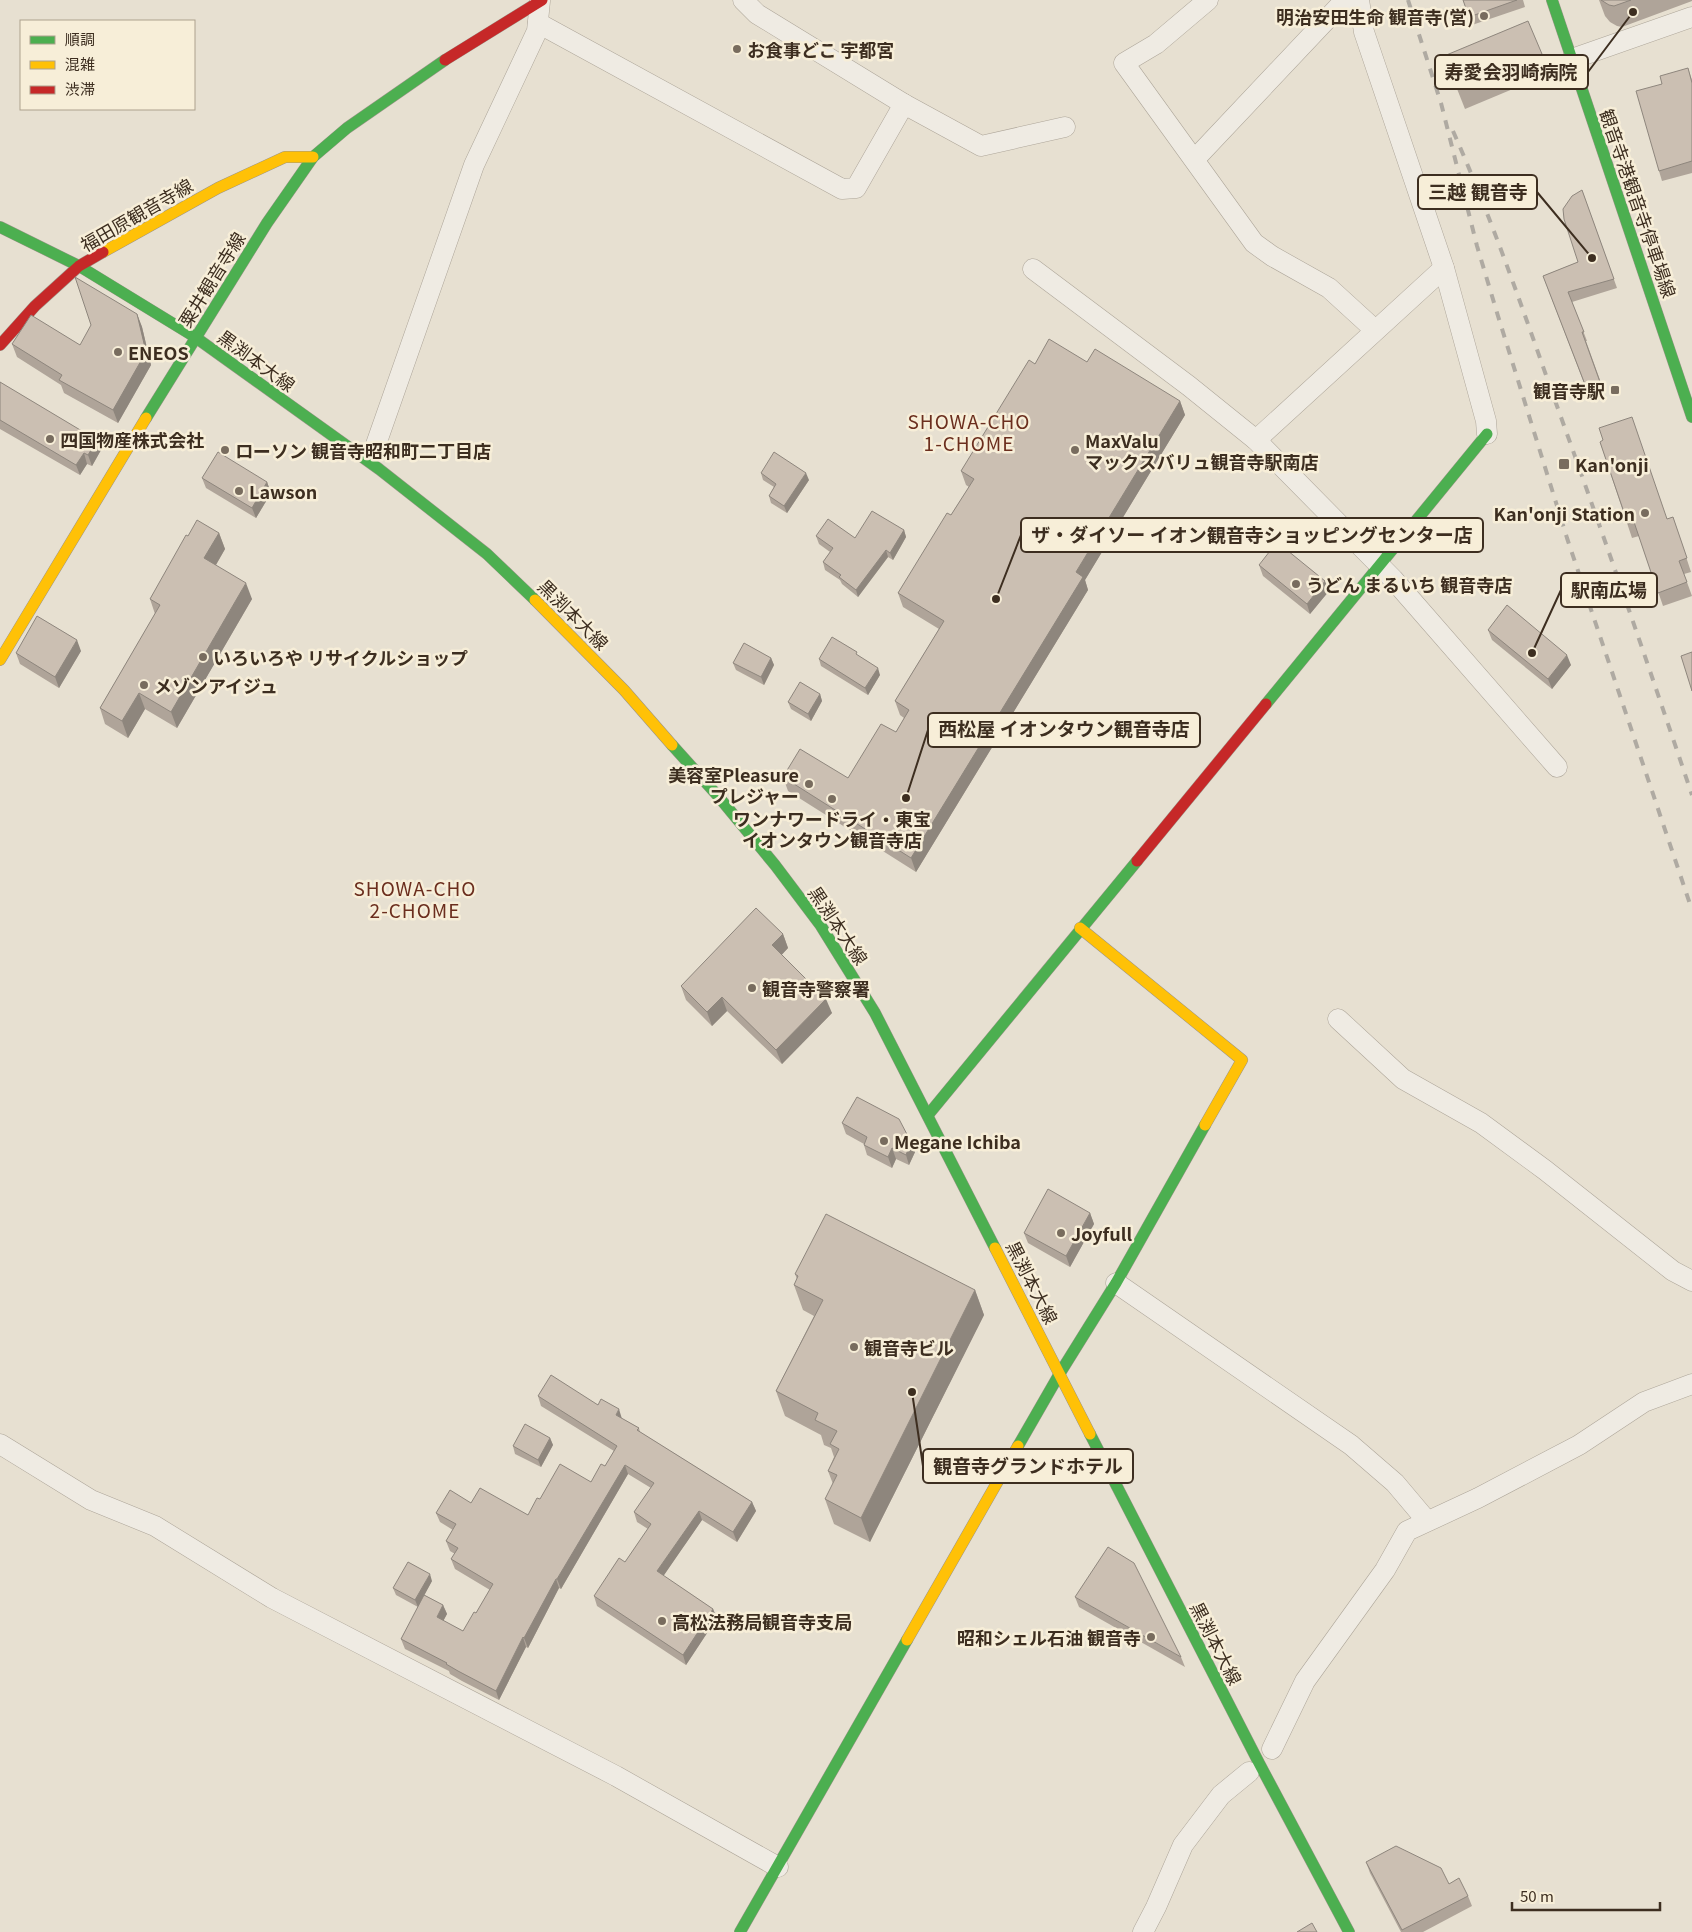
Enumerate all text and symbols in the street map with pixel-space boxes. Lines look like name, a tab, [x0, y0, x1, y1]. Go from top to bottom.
place label: 明治安田生命 観音寺(営)	[1276, 3, 1474, 29]
marker: 明治安田生命 観音寺(営)	[1478, 10, 1490, 22]
legend	[20, 20, 195, 110]
text: 順調	[65, 28, 95, 49]
place label: お食事どこ 宇都宮	[747, 36, 895, 62]
marker: お食事どこ 宇都宮	[731, 43, 743, 55]
text: 混雑	[65, 53, 95, 74]
callout: 寿愛会羽崎病院	[1435, 55, 1588, 89]
text: 寿愛会羽崎病院	[1444, 57, 1578, 84]
text: 渋滞	[65, 78, 95, 99]
street label: 観音寺港観音寺停車場線	[1594, 105, 1684, 301]
street label: 福田原観音寺線	[75, 171, 197, 257]
callout: 三越 観音寺	[1418, 175, 1537, 209]
text: 三越 観音寺	[1428, 177, 1528, 204]
street label: 粟井観音寺線	[171, 226, 251, 332]
street label: 黒渕本大線	[213, 323, 301, 397]
place label: ENEOS	[128, 339, 189, 365]
marker: ENEOS	[112, 346, 124, 358]
place label: 観音寺駅	[1533, 377, 1605, 403]
marker: 観音寺駅	[1609, 384, 1621, 396]
district label: SHOWA-CHO 1-CHOME	[908, 407, 1030, 456]
place label: 四国物産株式会社	[60, 426, 204, 452]
place label: MaxValu マックスバリュ観音寺駅南店	[1085, 427, 1318, 474]
marker: 四国物産株式会社	[44, 433, 56, 445]
place label: ローソン 観音寺昭和町二丁目店	[235, 437, 491, 463]
marker: ローソン 観音寺昭和町二丁目店	[219, 444, 231, 456]
marker: MaxValu マックスバリュ観音寺駅南店	[1069, 444, 1081, 456]
place label: Kan'onji	[1575, 451, 1649, 477]
marker: Kan'onji	[1557, 457, 1571, 471]
place label: Lawson	[249, 478, 317, 504]
marker: Lawson	[233, 485, 245, 497]
place label: Kan'onji Station	[1494, 500, 1635, 526]
marker: Kan'onji Station	[1639, 507, 1651, 519]
callout: ザ・ダイソー イオン観音寺ショッピングセンター店	[1021, 518, 1483, 552]
text: ザ・ダイソー イオン観音寺ショッピングセンター店	[1031, 520, 1473, 547]
place label: うどん まるいち 観音寺店	[1306, 571, 1512, 597]
street label: 黒渕本大線	[533, 573, 615, 655]
callout: 駅南広場	[1561, 573, 1657, 607]
text: 駅南広場	[1571, 575, 1647, 602]
marker: うどん まるいち 観音寺店	[1290, 578, 1302, 590]
place label: いろいろや リサイクルショップ	[213, 644, 468, 670]
marker: いろいろや リサイクルショップ	[197, 651, 209, 663]
place label: メゾンアイジュ	[154, 672, 278, 698]
marker: メゾンアイジュ	[138, 679, 150, 691]
callout: 西松屋 イオンタウン観音寺店	[928, 713, 1200, 747]
text: 西松屋 イオンタウン観音寺店	[938, 714, 1190, 741]
place label: 美容室Pleasure プレジャー	[668, 761, 799, 808]
marker: 美容室Pleasure プレジャー	[803, 778, 815, 790]
marker: ワンナワードライ・東宝 イオンタウン観音寺店	[826, 793, 838, 805]
place label: ワンナワードライ・東宝 イオンタウン観音寺店	[733, 805, 931, 852]
district label: SHOWA-CHO 2-CHOME	[354, 874, 476, 923]
street label: 黒渕本大線	[803, 880, 875, 970]
place label: 観音寺警察署	[762, 975, 870, 1001]
marker: 観音寺警察署	[746, 982, 758, 994]
place label: Megane Ichiba	[894, 1128, 1021, 1154]
marker: Megane Ichiba	[878, 1135, 890, 1147]
place label: Joyfull	[1071, 1220, 1132, 1246]
marker: Joyfull	[1055, 1227, 1067, 1239]
street label: 黒渕本大線	[1001, 1236, 1065, 1328]
place label: 観音寺ビル	[864, 1334, 954, 1360]
marker: 観音寺ビル	[848, 1341, 860, 1353]
callout: 観音寺グランドホテル	[923, 1449, 1133, 1483]
text: 観音寺グランドホテル	[933, 1451, 1123, 1478]
street label: 黒渕本大線	[1185, 1597, 1249, 1689]
place label: 高松法務局観音寺支局	[672, 1608, 852, 1634]
marker: 高松法務局観音寺支局	[656, 1615, 668, 1627]
place label: 昭和シェル石油 観音寺	[957, 1624, 1141, 1650]
marker: 昭和シェル石油 観音寺	[1145, 1631, 1157, 1643]
scale bar	[1512, 1880, 1660, 1912]
text: 50 m	[1520, 1885, 1554, 1906]

